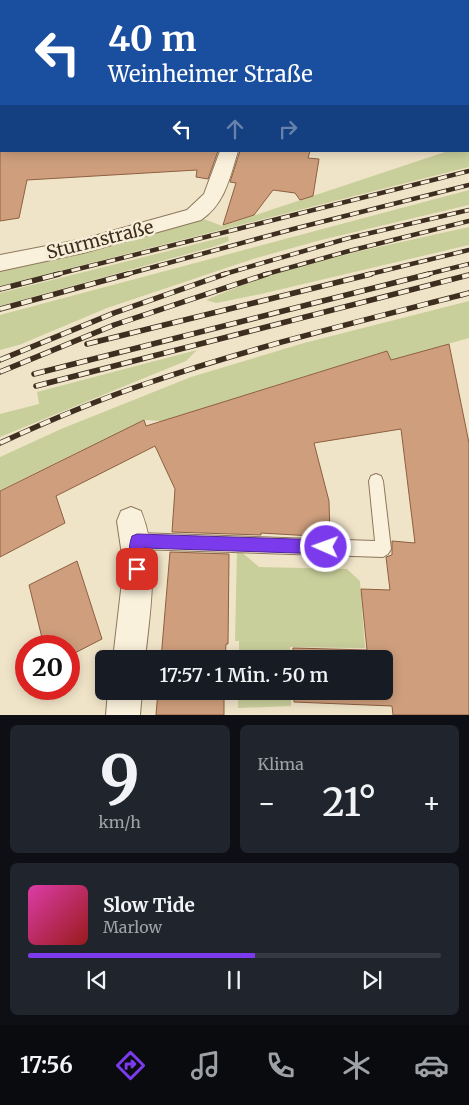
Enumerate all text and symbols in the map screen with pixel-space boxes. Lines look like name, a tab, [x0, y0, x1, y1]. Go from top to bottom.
text: 40 m	[108, 17, 196, 61]
icon: left	[25, 20, 90, 85]
text: Weinheimer Straße	[108, 60, 313, 88]
icon: left	[168, 115, 196, 143]
icon: ahead	[221, 115, 249, 143]
icon: right	[274, 115, 302, 143]
street label: Sturmstraße	[44, 215, 156, 264]
position arrow	[299, 520, 351, 572]
pin	[116, 548, 158, 590]
icon: arrive	[123, 555, 151, 583]
speed limit sign: 20	[15, 635, 80, 700]
text: 17:57 · 1 Min. · 50 m	[160, 663, 329, 687]
text: 9	[100, 738, 140, 820]
text: Klima	[258, 754, 304, 774]
text: 21°	[322, 779, 376, 826]
text: −	[258, 785, 276, 821]
text: +	[422, 785, 441, 821]
text: km/h	[99, 812, 141, 832]
text: Slow Tide	[103, 893, 195, 917]
text: Marlow	[103, 917, 162, 937]
icon: previous	[83, 966, 111, 994]
icon: pause	[220, 966, 248, 994]
icon: next	[358, 966, 386, 994]
icon: directions	[113, 1048, 148, 1083]
icon: music	[188, 1048, 223, 1083]
icon: phone	[263, 1048, 298, 1083]
icon: climate	[339, 1048, 374, 1083]
icon: car	[414, 1048, 449, 1083]
text: 17:56	[20, 1051, 73, 1079]

